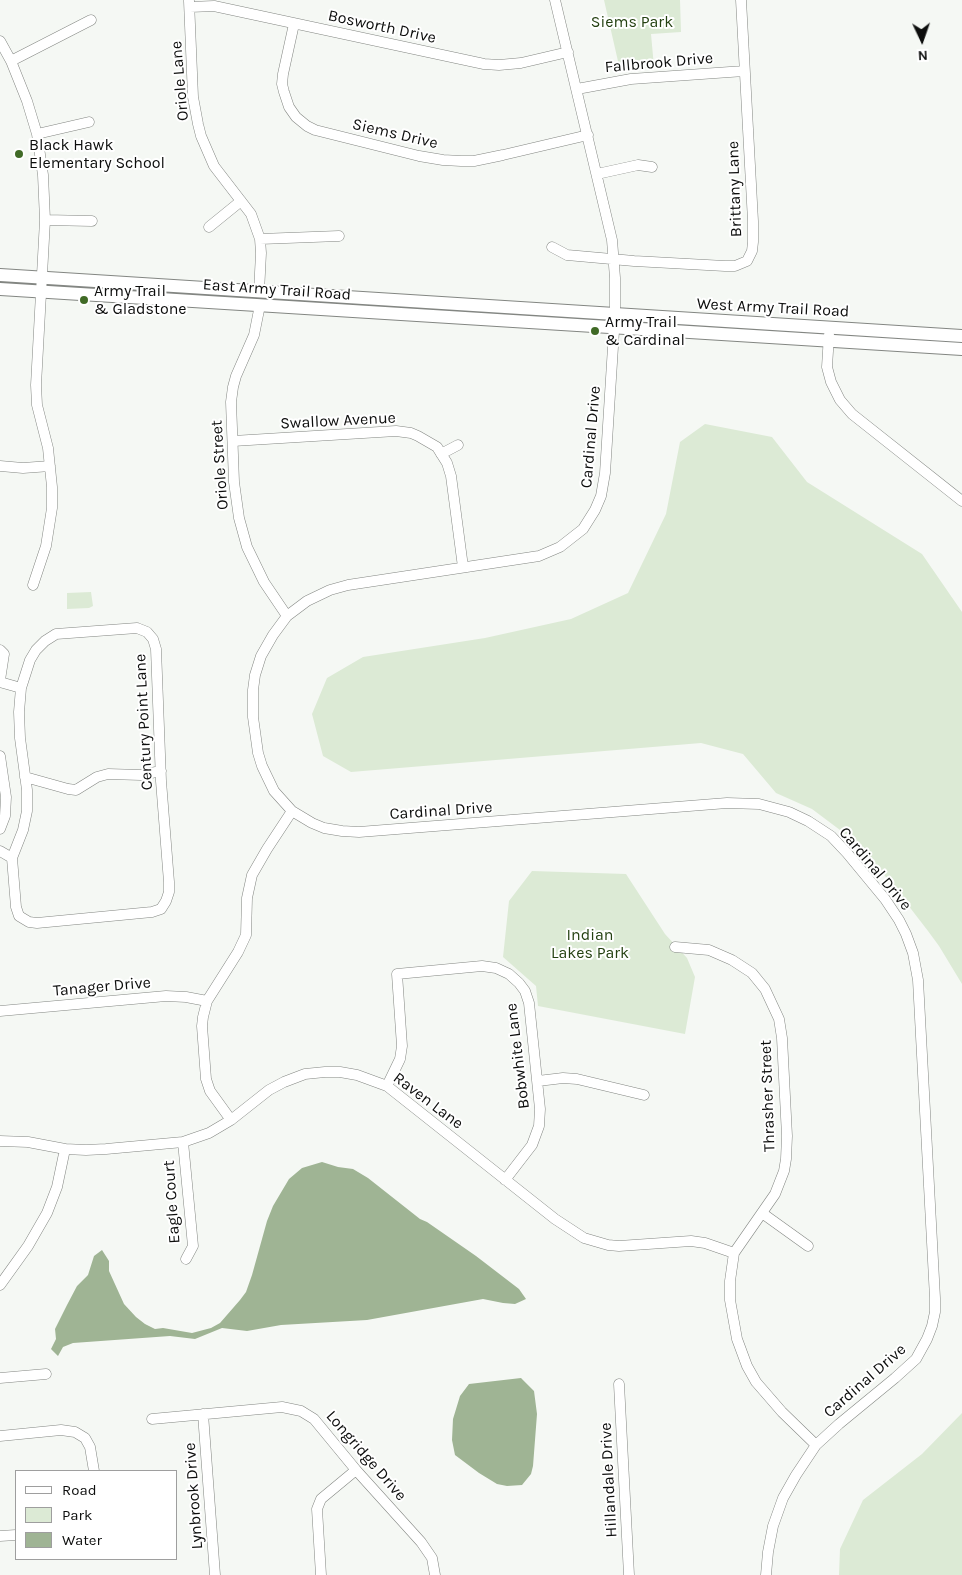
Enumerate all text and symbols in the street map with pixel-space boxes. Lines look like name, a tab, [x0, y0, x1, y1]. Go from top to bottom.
street label: Bosworth Drive	[326, 6, 438, 48]
park label: Siems Park	[591, 12, 673, 32]
north arrow	[897, 15, 947, 65]
street label: Oriole Lane	[167, 40, 193, 122]
text: N	[917, 47, 928, 64]
street label: Fallbrook Drive	[604, 49, 714, 77]
street label: Siems Drive	[350, 115, 440, 153]
place label: Black Hawk Elementary School	[29, 135, 165, 173]
street label: Brittany Lane	[724, 140, 746, 238]
marker: Black Hawk Elementary School	[13, 148, 25, 160]
street label: East Army Trail Road	[202, 275, 352, 305]
place label: Army Trail & Gladstone	[94, 281, 187, 319]
marker: Army Trail & Gladstone	[78, 294, 90, 306]
street label: West Army Trail Road	[696, 294, 850, 322]
place label: Army Trail & Cardinal	[605, 312, 685, 350]
marker: Army Trail & Cardinal	[589, 325, 601, 337]
street label: Cardinal Drive	[577, 385, 605, 489]
street label: Swallow Avenue	[280, 408, 396, 434]
street label: Oriole Street	[207, 419, 233, 511]
street label: Century Point Lane	[131, 653, 157, 791]
street label: Cardinal Drive	[389, 798, 493, 824]
street label: Cardinal Drive	[835, 823, 915, 915]
park label: Indian Lakes Park	[551, 925, 629, 963]
street label: Tanager Drive	[52, 973, 152, 1001]
street label: Bobwhite Lane	[502, 1002, 534, 1110]
street label: Thrasher Street	[756, 1040, 780, 1152]
street label: Raven Lane	[389, 1069, 467, 1133]
street label: Eagle Court	[160, 1160, 184, 1244]
street label: Cardinal Drive	[820, 1340, 910, 1422]
street label: Longridge Drive	[322, 1407, 410, 1505]
street label: Hillandale Drive	[596, 1422, 622, 1538]
street label: Lynbrook Drive	[181, 1442, 207, 1550]
legend	[15, 1470, 178, 1560]
text: Road	[62, 1481, 97, 1499]
text: Park	[62, 1506, 92, 1524]
text: Water	[62, 1531, 102, 1549]

